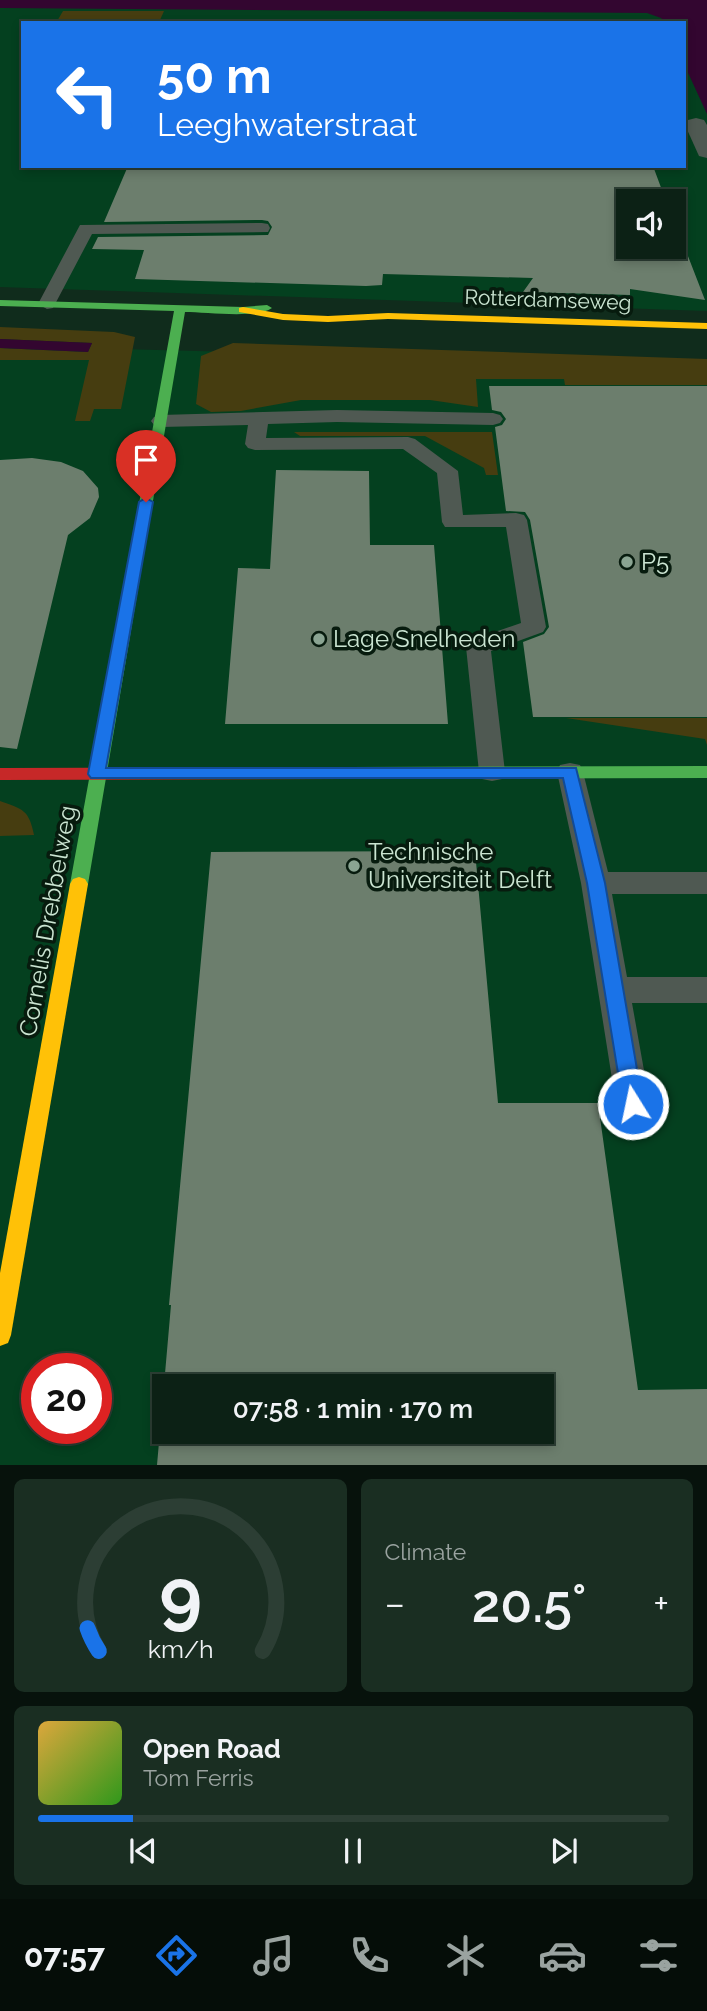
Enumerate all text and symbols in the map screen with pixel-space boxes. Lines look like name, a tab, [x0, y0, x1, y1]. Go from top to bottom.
text: 50 m	[157, 47, 272, 104]
icon: left	[42, 49, 133, 140]
text: Leeghwaterstraat	[157, 106, 417, 143]
map controls	[616, 189, 686, 259]
button: sound	[616, 189, 686, 259]
street label: Rotterdamseweg	[464, 284, 632, 315]
pin	[116, 430, 176, 502]
icon: arrive	[127, 441, 165, 479]
place label: P5	[641, 547, 669, 576]
marker: P5	[619, 554, 635, 570]
place label: Lage Snelheden	[333, 624, 515, 653]
marker: Lage Snelheden	[311, 631, 327, 647]
street label: Cornelis Drebbelweg	[13, 803, 82, 1039]
place label: Technische Universiteit Delft	[368, 837, 552, 894]
marker: Technische Universiteit Delft	[346, 858, 362, 874]
position arrow	[596, 1067, 670, 1141]
speed limit sign: 20	[21, 1353, 112, 1444]
text: 07:58 · 1 min · 170 m	[233, 1394, 473, 1424]
text: Climate	[385, 1538, 466, 1565]
text: 9	[159, 1554, 202, 1639]
text: 20.5°	[472, 1573, 586, 1634]
text: −	[385, 1581, 405, 1626]
text: +	[653, 1581, 669, 1626]
text: km/h	[147, 1634, 213, 1664]
text: Open Road	[143, 1734, 281, 1764]
text: Tom Ferris	[143, 1764, 254, 1791]
icon: previous	[124, 1832, 162, 1870]
icon: pause	[334, 1832, 372, 1870]
icon: next	[545, 1832, 583, 1870]
icon: directions	[152, 1931, 201, 1980]
icon: music	[249, 1931, 298, 1980]
icon: phone	[345, 1931, 394, 1980]
icon: climate	[441, 1931, 490, 1980]
icon: car	[538, 1931, 587, 1980]
icon: filters	[634, 1931, 683, 1980]
text: 07:57	[24, 1937, 105, 1974]

